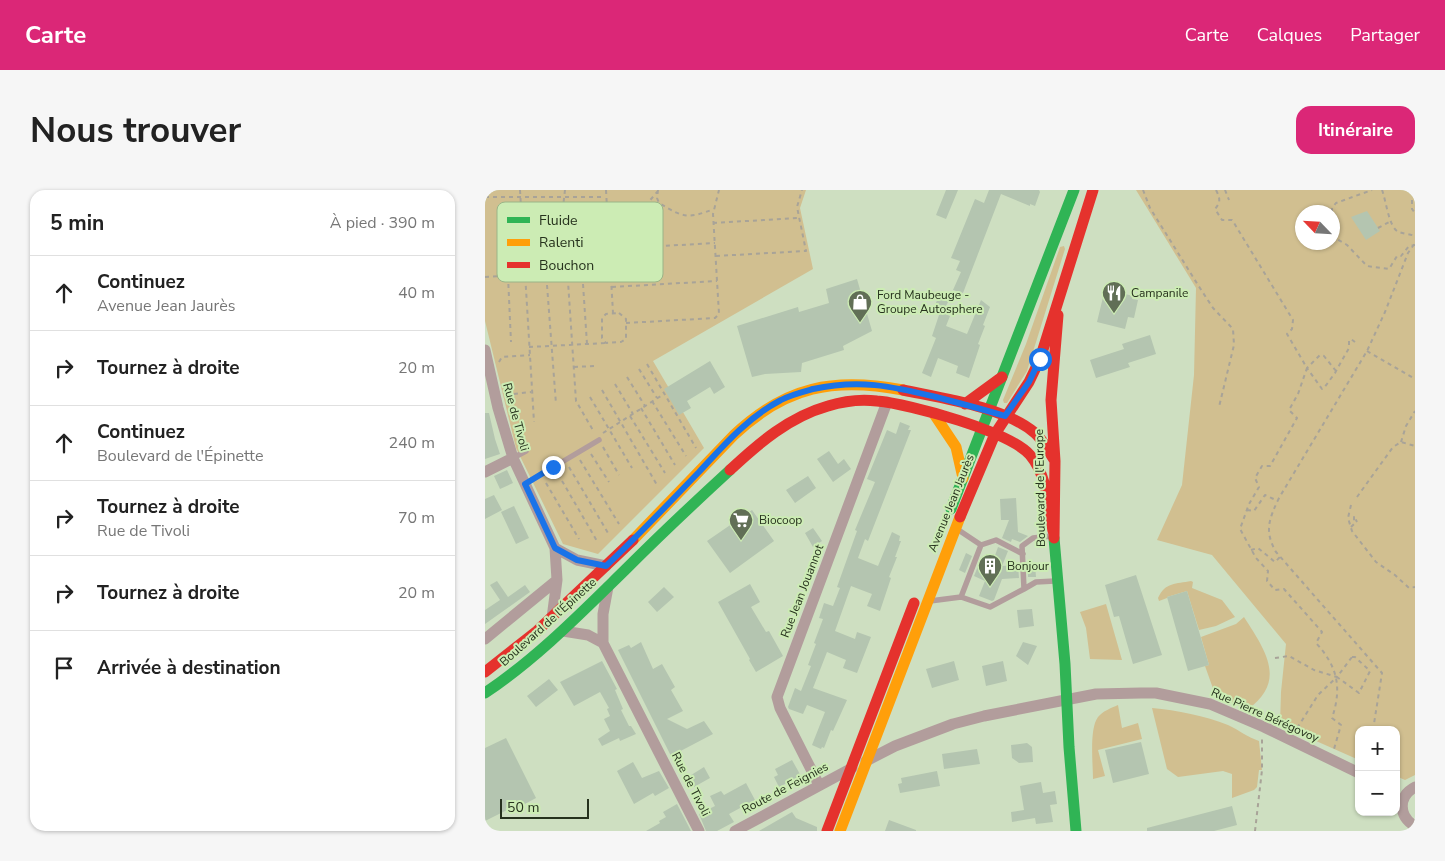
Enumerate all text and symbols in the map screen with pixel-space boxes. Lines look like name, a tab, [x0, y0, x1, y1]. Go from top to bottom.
text: Carte	[25, 19, 86, 51]
text: Carte	[1185, 23, 1229, 47]
text: Calques	[1257, 23, 1322, 47]
text: Partager	[1350, 23, 1420, 47]
button: Itinéraire	[1296, 106, 1415, 154]
text: Nous trouver	[30, 107, 241, 154]
legend	[497, 202, 663, 282]
north arrow	[1295, 205, 1340, 250]
text: 5 min	[50, 209, 104, 237]
text: Fluide	[539, 211, 578, 230]
text: À pied · 390 m	[330, 212, 435, 234]
text: Ralenti	[539, 233, 583, 252]
text: Bouchon	[539, 256, 594, 275]
text: Continuez	[97, 269, 185, 295]
icon: ahead	[50, 279, 78, 307]
restaurant icon: Campanile	[1101, 280, 1127, 314]
text: 40 m	[398, 282, 435, 304]
place label: Campanile	[1131, 285, 1188, 301]
place label: Ford Maubeuge - Groupe Autosphere	[877, 287, 983, 317]
shop icon: Ford Maubeuge - Groupe Autosphere	[847, 289, 873, 323]
text: Avenue Jean Jaurès	[97, 295, 235, 317]
route start	[1029, 348, 1052, 371]
icon: right	[50, 354, 78, 382]
text: Tournez à droite	[97, 355, 240, 381]
text: 20 m	[398, 357, 435, 379]
street label: Rue de Tivoli	[499, 381, 533, 453]
text: Continuez	[97, 419, 185, 445]
icon: ahead	[50, 429, 78, 457]
street label: Boulevard de l'Europe	[1031, 429, 1049, 547]
text: 240 m	[388, 432, 435, 454]
text: Boulevard de l'Épinette	[97, 445, 263, 467]
street label: Avenue Jean Jaurès	[924, 452, 978, 554]
route end	[542, 456, 565, 479]
text: Tournez à droite	[97, 494, 240, 520]
icon: right	[50, 504, 78, 532]
text: 70 m	[398, 507, 435, 529]
supermarket icon: Biocoop	[728, 507, 754, 541]
place label: Biocoop	[759, 512, 802, 528]
text: Rue de Tivoli	[97, 520, 190, 542]
street label: Rue Jean Jouannot	[777, 541, 827, 640]
building icon: Bonjour	[977, 553, 1003, 587]
place label: Bonjour	[1007, 558, 1050, 574]
street label: Boulevard de l'Épinette	[496, 574, 600, 670]
icon: right	[50, 579, 78, 607]
text: Tournez à droite	[97, 580, 240, 606]
text: 20 m	[398, 582, 435, 604]
icon: arrive	[50, 654, 78, 682]
text: Arrivée à destination	[97, 655, 281, 681]
street label: Rue Pierre Bérégovoy	[1209, 684, 1322, 746]
map controls	[1355, 726, 1400, 816]
button: +	[1355, 726, 1400, 771]
street label: Rue de Tivoli	[668, 749, 714, 819]
street label: Route de Feignies	[739, 758, 831, 818]
button: −	[1355, 771, 1400, 816]
scale bar	[500, 796, 589, 819]
text: 50 m	[507, 798, 539, 817]

